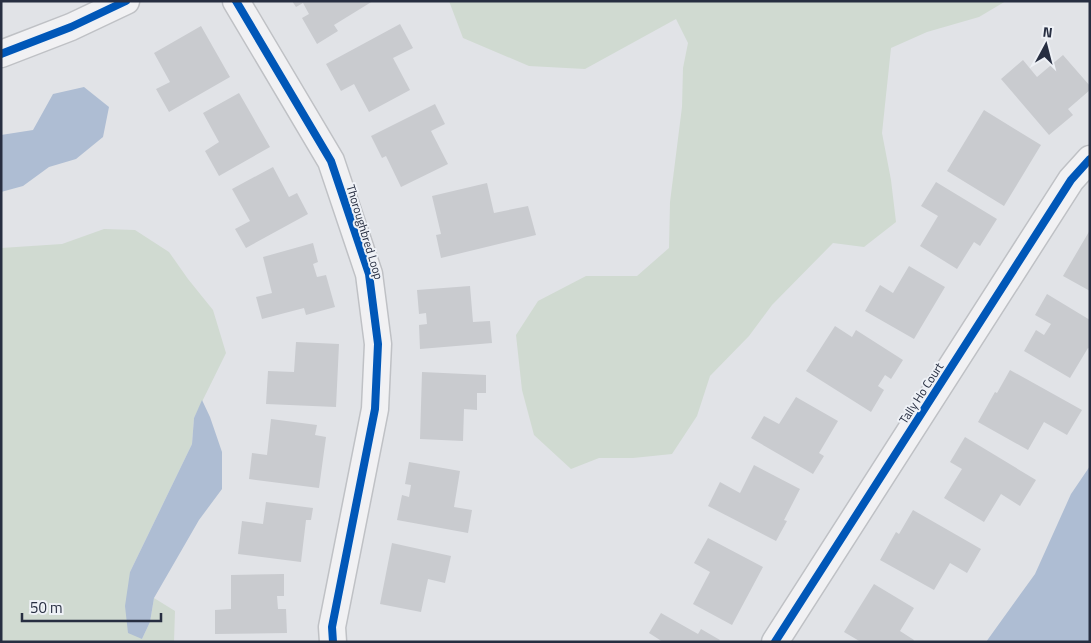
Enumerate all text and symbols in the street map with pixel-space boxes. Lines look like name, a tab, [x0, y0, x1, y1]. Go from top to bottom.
north arrow	[1021, 20, 1071, 70]
text: N	[1042, 21, 1054, 43]
street label: Thoroughbred Loop	[342, 182, 388, 282]
street label: Tally Ho Court	[894, 358, 948, 427]
scale bar	[22, 590, 161, 622]
text: 50 m	[30, 596, 63, 619]

